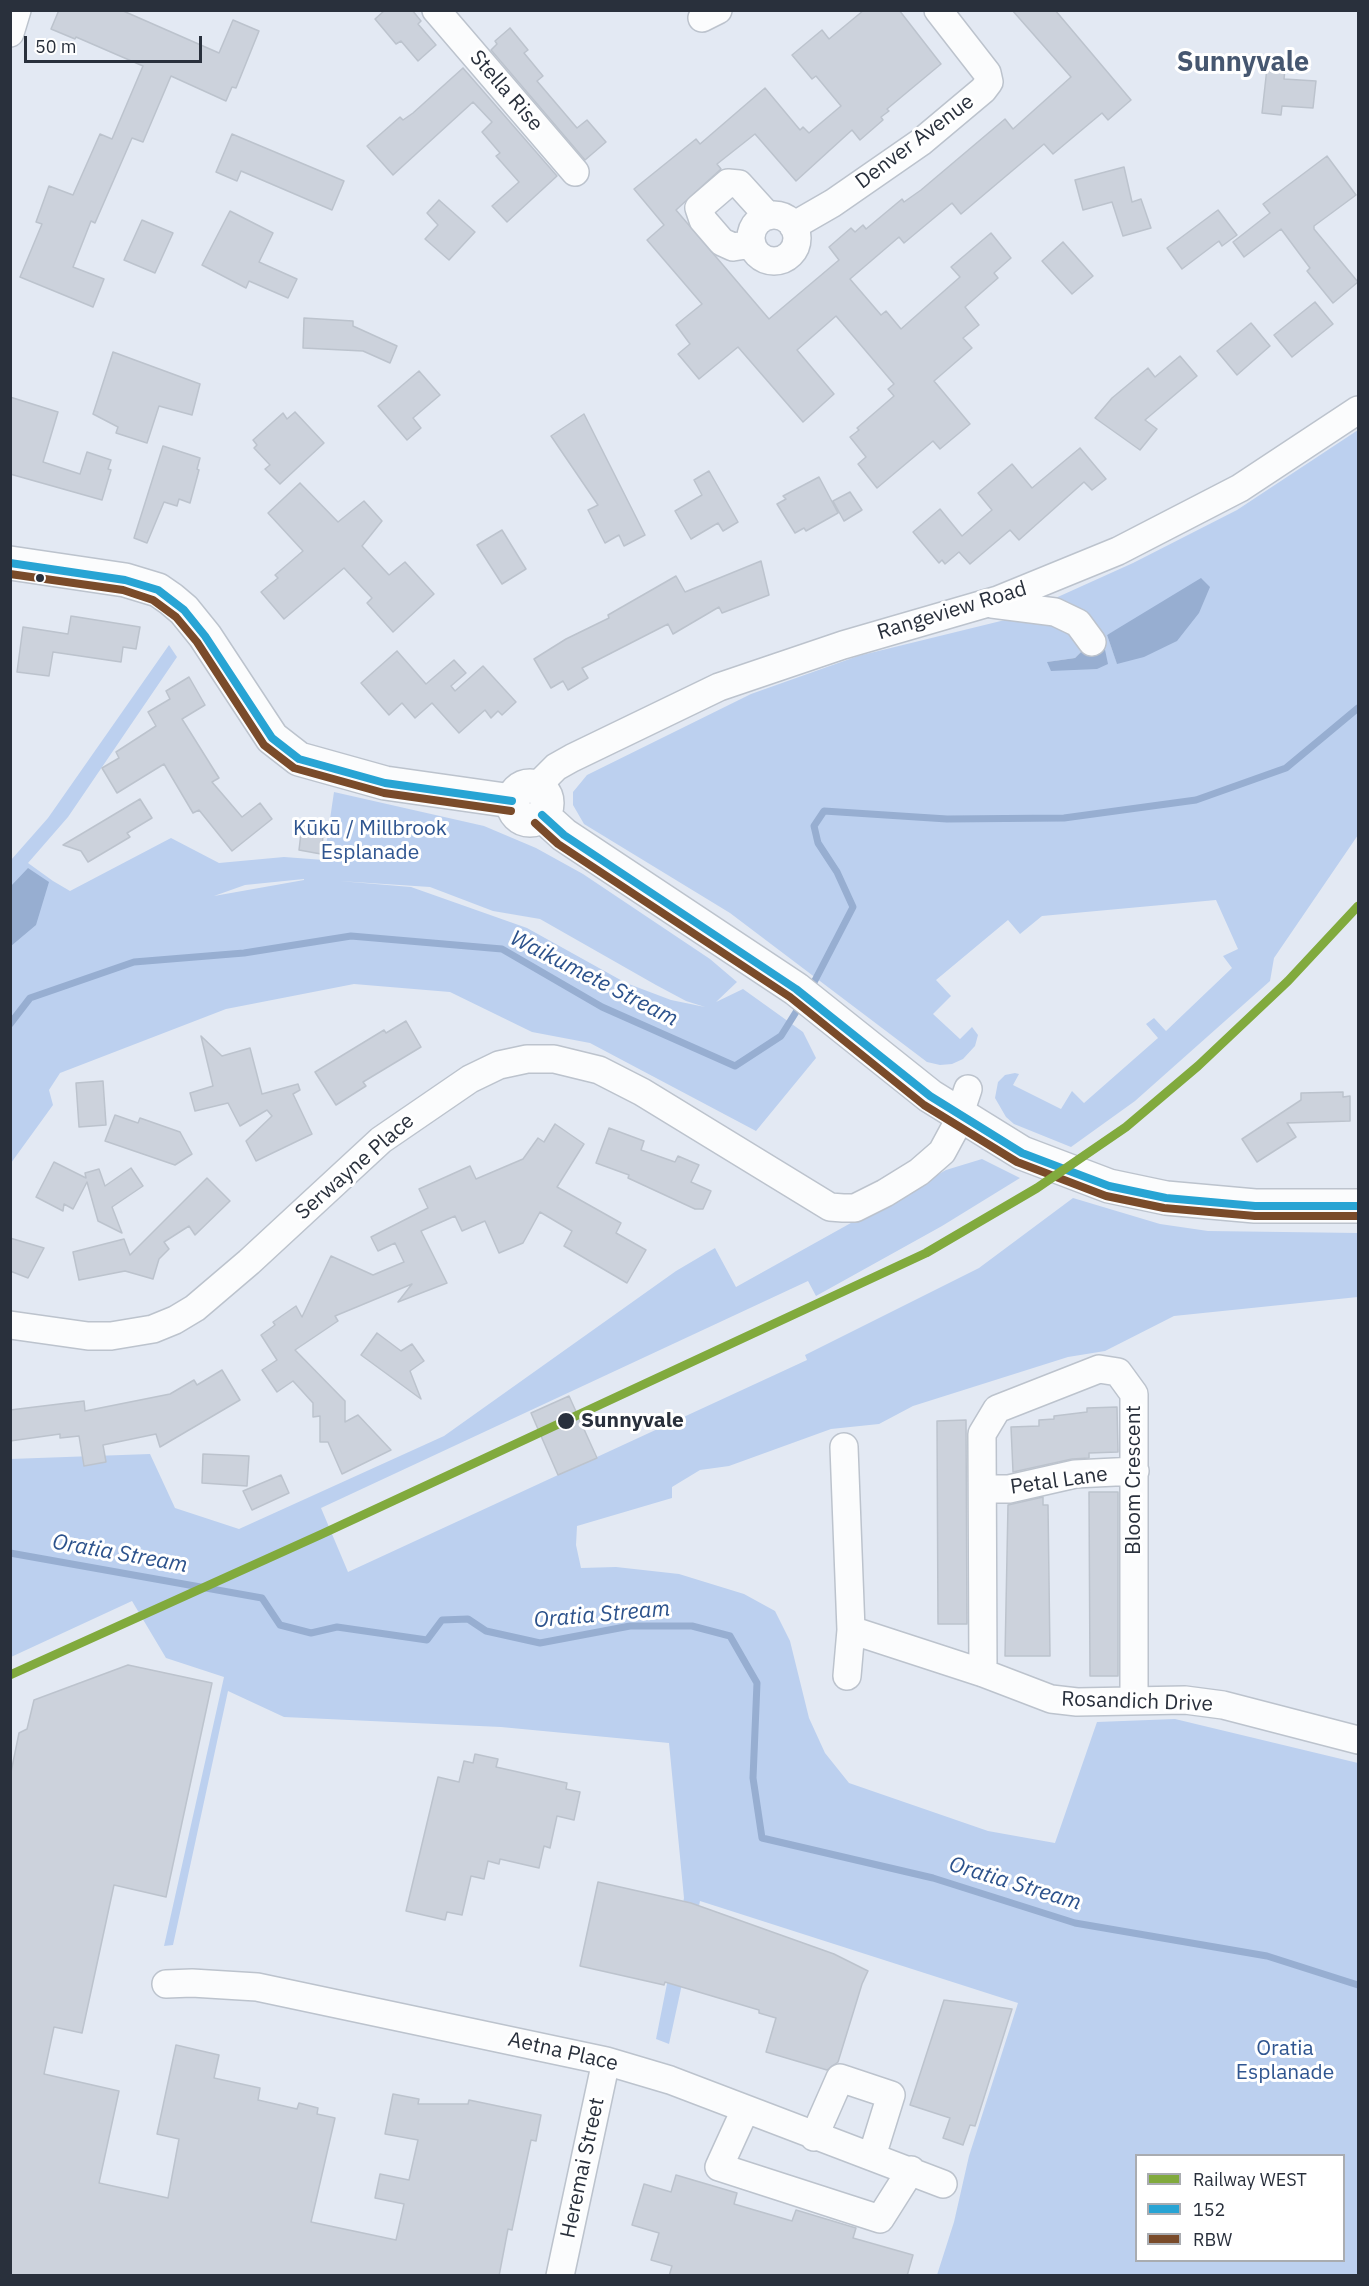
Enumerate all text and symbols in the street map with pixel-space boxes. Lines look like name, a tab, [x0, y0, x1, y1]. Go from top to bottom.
scale bar	[27, 24, 206, 62]
text: 50 m	[35, 35, 77, 58]
street label: Stella Rise	[464, 45, 548, 137]
district label: Sunnyvale	[1177, 47, 1309, 79]
street label: Denver Avenue	[851, 89, 979, 195]
unlabelled marker	[34, 572, 46, 584]
street label: Rangeview Road	[874, 576, 1030, 646]
park label: Kūkū / Millbrook Esplanade	[293, 816, 447, 866]
water label: Waikumete Stream	[506, 925, 682, 1033]
street label: Serwayne Place	[290, 1109, 420, 1225]
street label: Bloom Crescent	[1121, 1405, 1147, 1555]
place label: Sunnyvale	[581, 1408, 684, 1434]
marker: Sunnyvale	[556, 1411, 576, 1431]
street label: Petal Lane	[1009, 1462, 1109, 1500]
water label: Oratia Stream	[50, 1529, 190, 1579]
water label: Oratia Stream	[533, 1596, 671, 1634]
street label: Rosandich Drive	[1061, 1687, 1213, 1717]
water label: Oratia Stream	[946, 1851, 1084, 1917]
street label: Aetna Place	[506, 2027, 620, 2077]
park label: Oratia Esplanade	[1236, 2036, 1334, 2086]
street label: Heremai Street	[556, 2096, 610, 2240]
legend	[1135, 2154, 1345, 2262]
text: Railway WEST	[1193, 2168, 1307, 2191]
text: 152	[1193, 2198, 1225, 2221]
text: RBW	[1193, 2228, 1232, 2251]

